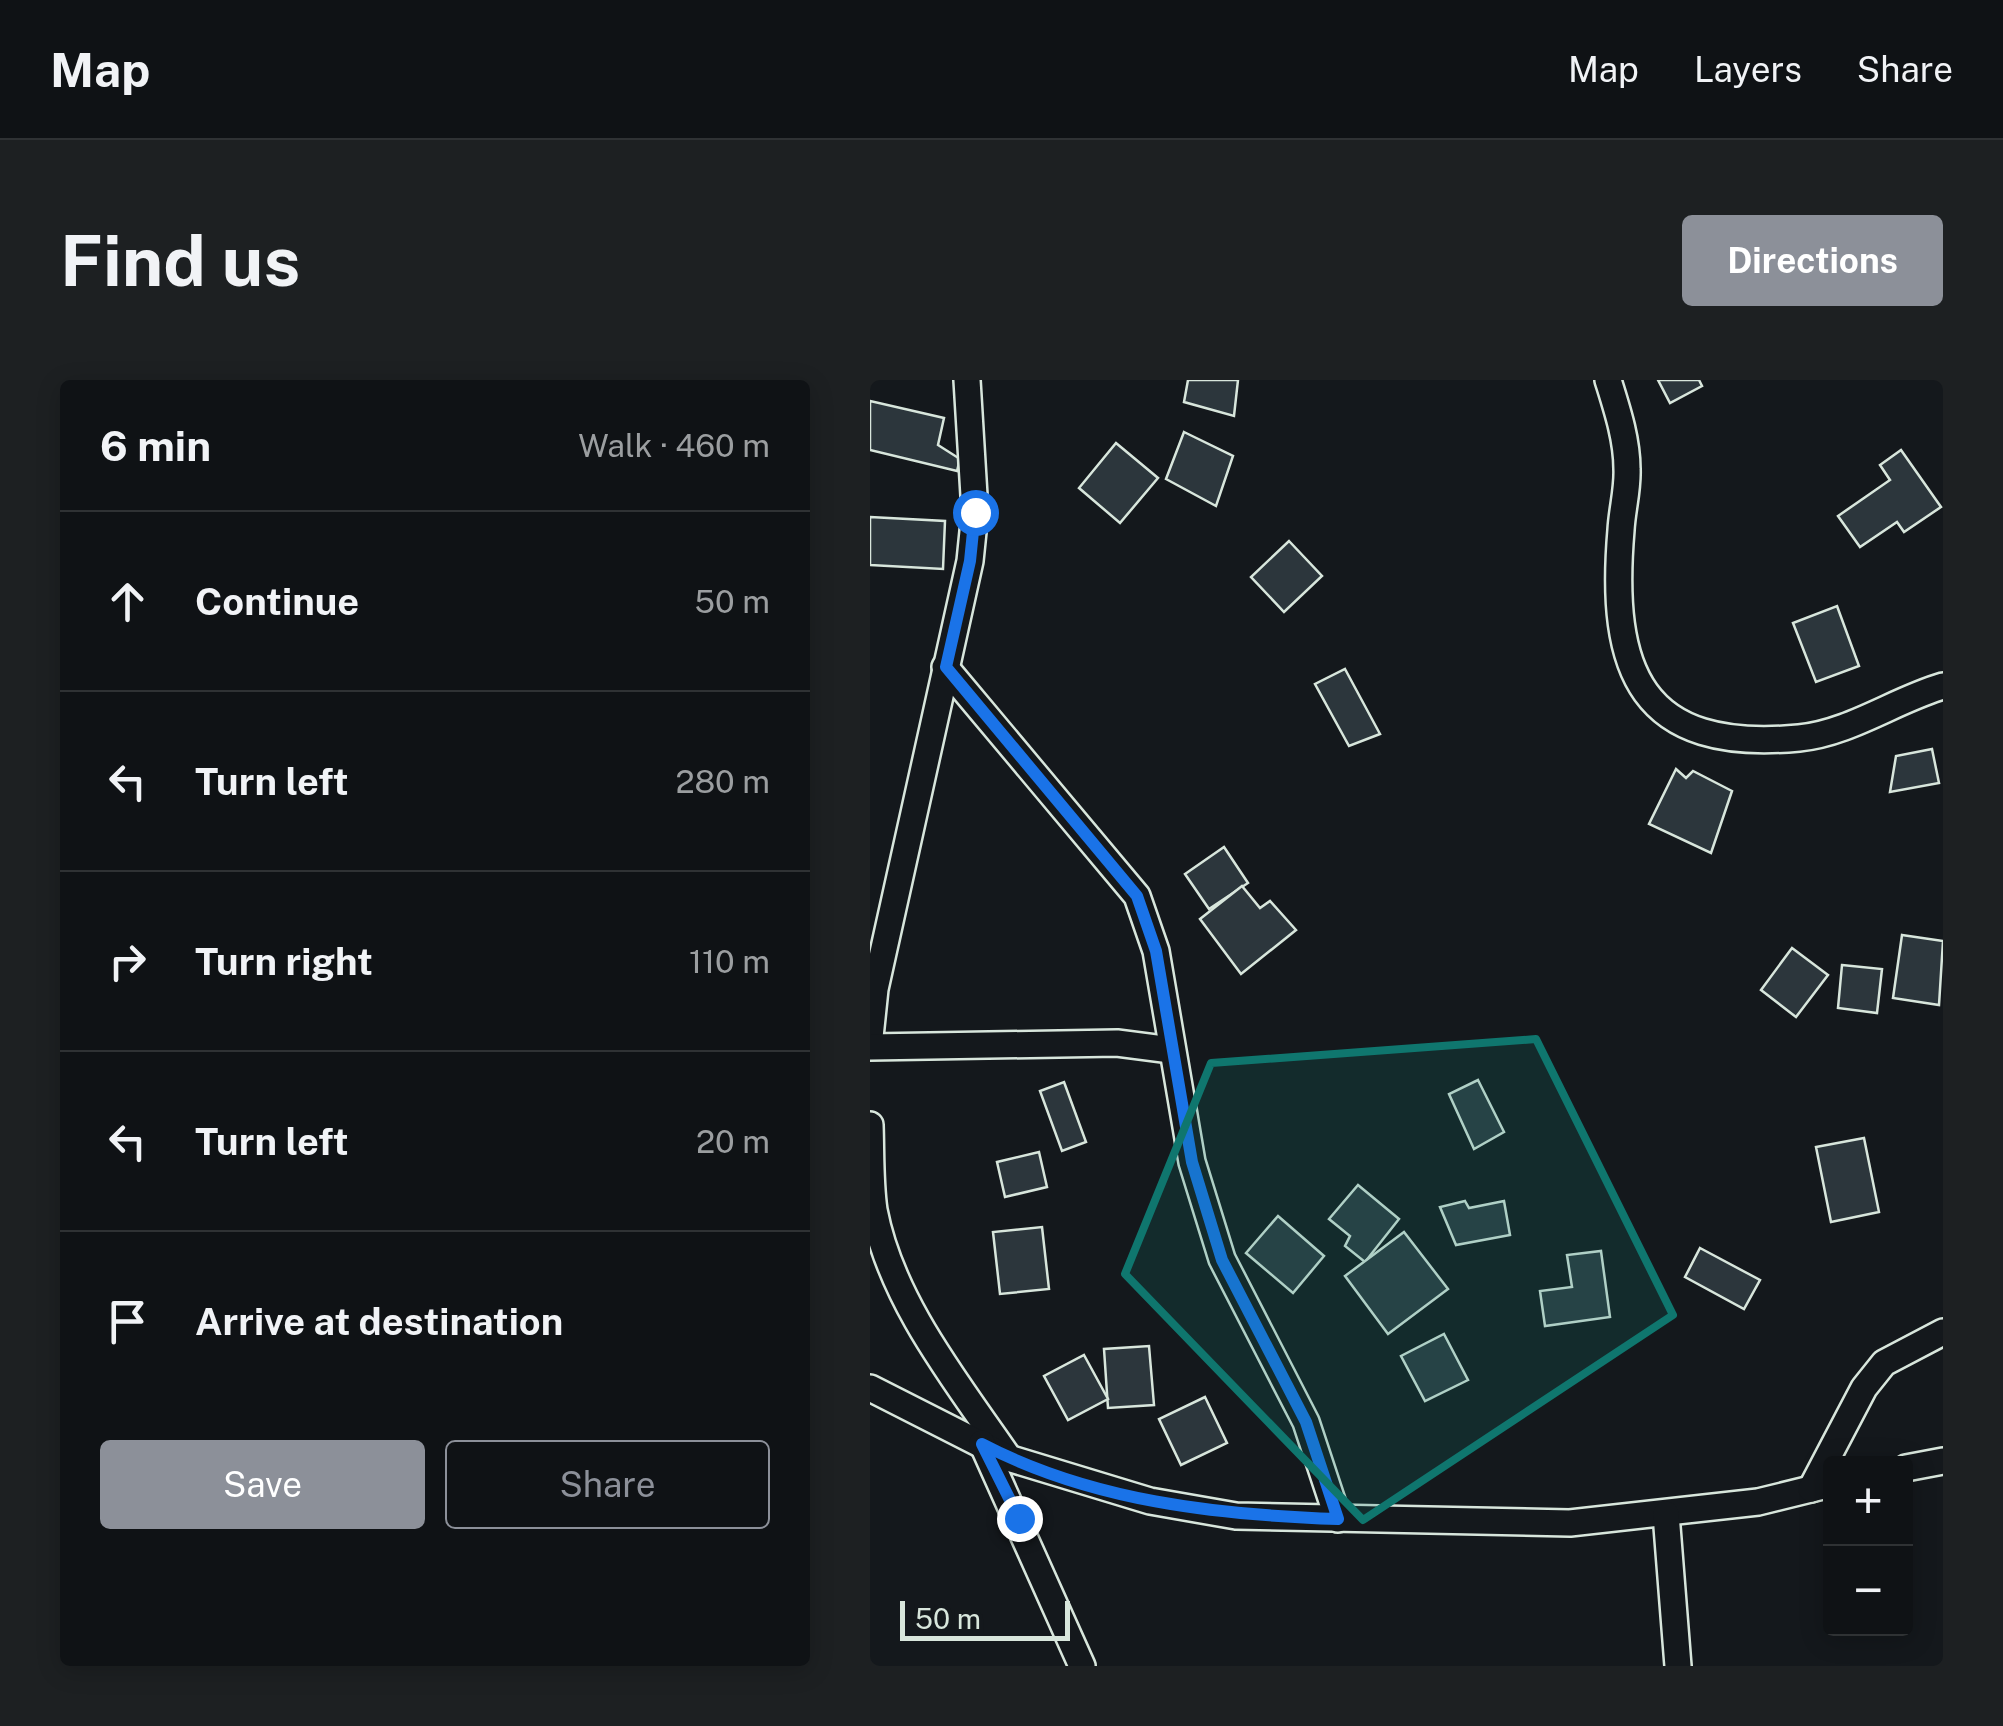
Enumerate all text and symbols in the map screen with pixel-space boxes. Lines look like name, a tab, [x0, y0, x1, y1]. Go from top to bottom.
text: Map	[50, 41, 150, 98]
text: Map	[1568, 49, 1639, 90]
text: Layers	[1694, 49, 1802, 90]
text: Share	[1857, 49, 1953, 90]
button: Directions	[1682, 215, 1943, 306]
text: Find us	[60, 219, 300, 302]
text: 6 min	[100, 421, 211, 470]
text: Walk · 460 m	[578, 427, 770, 464]
route start	[953, 490, 999, 536]
icon: ahead	[100, 574, 155, 629]
text: Continue	[195, 579, 359, 624]
text: 50 m	[694, 583, 770, 620]
icon: left	[100, 754, 155, 809]
text: Turn left	[195, 759, 349, 804]
text: 280 m	[675, 763, 770, 800]
icon: right	[100, 934, 155, 989]
text: Turn right	[195, 939, 373, 984]
text: 110 m	[689, 943, 770, 980]
icon: left	[100, 1114, 155, 1169]
text: Turn left	[195, 1119, 349, 1164]
text: 20 m	[696, 1123, 770, 1160]
icon: arrive	[100, 1294, 155, 1349]
text: Arrive at destination	[195, 1299, 563, 1344]
button: Save	[100, 1440, 425, 1529]
button: Share	[445, 1440, 770, 1529]
map controls	[1823, 1456, 1913, 1636]
button: +	[1823, 1456, 1913, 1546]
route end	[997, 1496, 1043, 1542]
button: −	[1823, 1546, 1913, 1636]
scale bar	[900, 1596, 1070, 1640]
text: 50 m	[915, 1602, 981, 1635]

